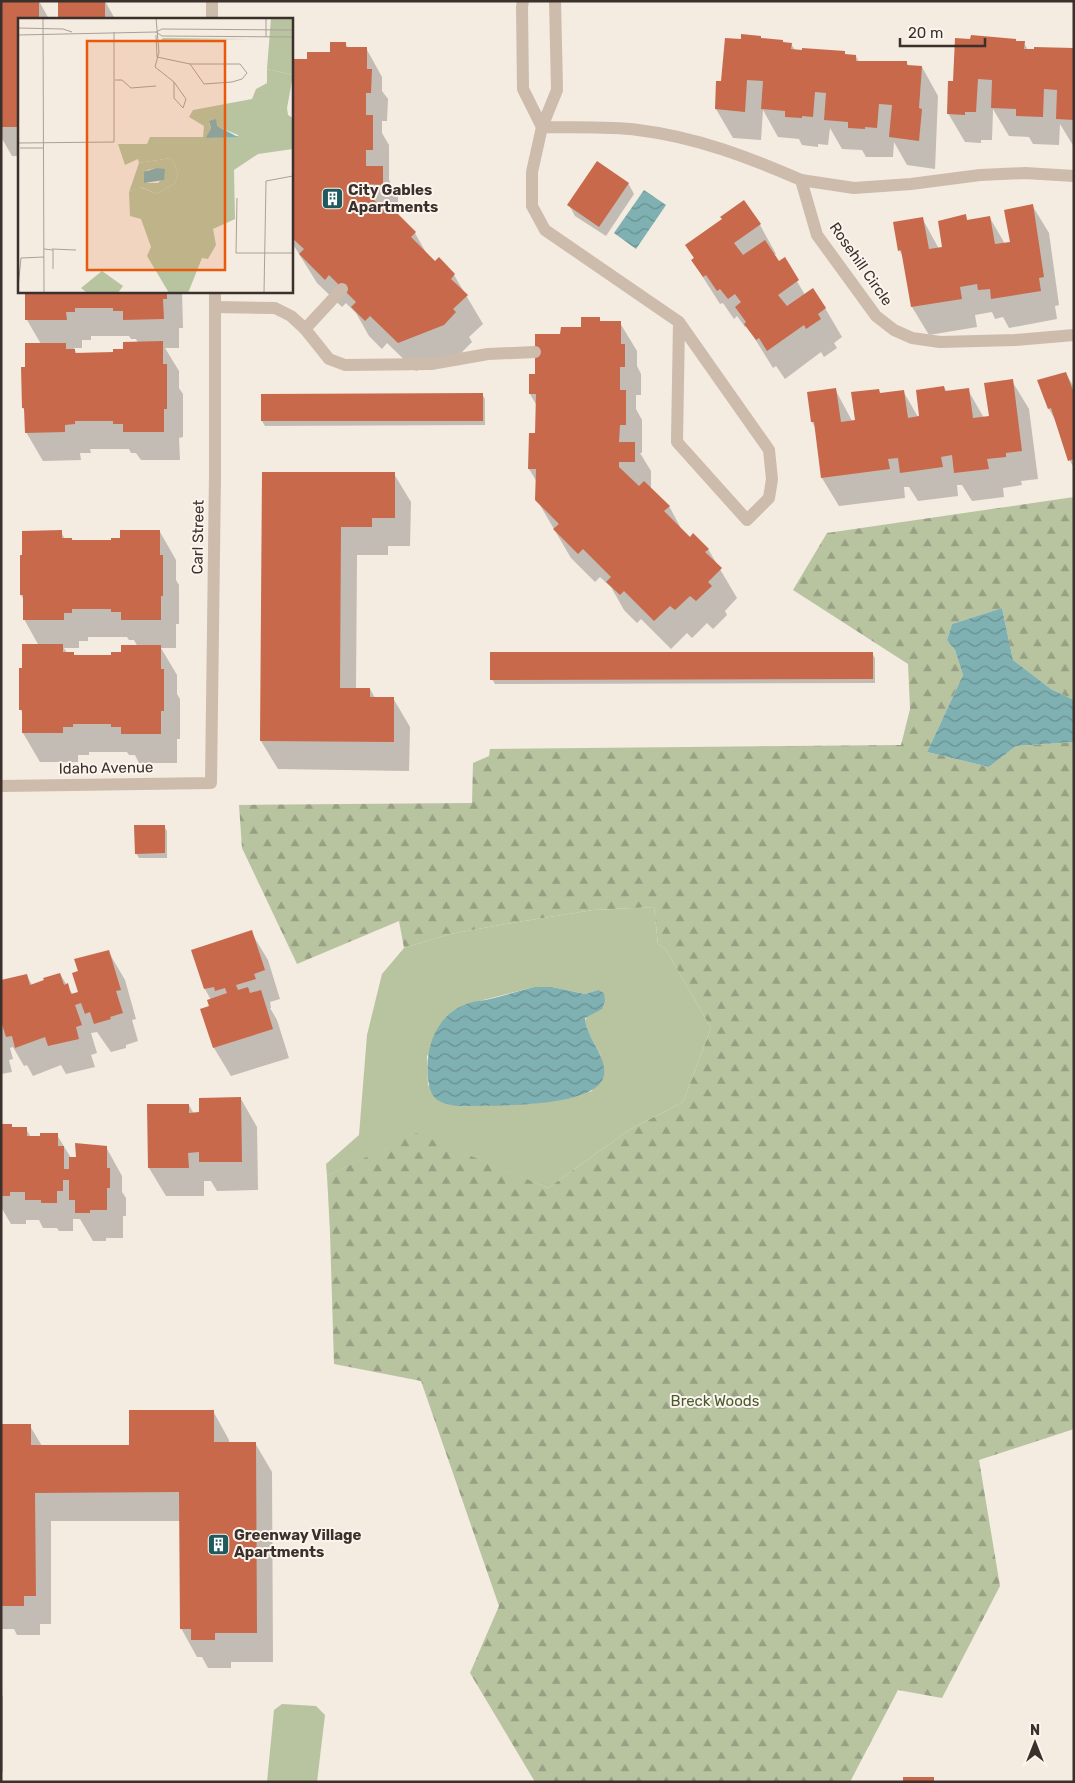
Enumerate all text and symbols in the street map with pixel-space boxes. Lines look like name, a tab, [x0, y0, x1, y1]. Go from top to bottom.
scale bar	[900, 15, 985, 47]
inset map	[18, 18, 292, 292]
text: 20 m	[908, 24, 943, 42]
place label: City Gables Apartments	[348, 181, 438, 216]
building icon: City Gables Apartments	[320, 187, 344, 211]
street label: Rosehill Circle	[826, 219, 896, 309]
street label: Carl Street	[188, 499, 208, 574]
street label: Idaho Avenue	[58, 758, 154, 778]
park label: Breck Woods	[671, 1392, 760, 1410]
place label: Greenway Village Apartments	[234, 1526, 362, 1561]
building icon: Greenway Village Apartments	[206, 1532, 230, 1556]
north arrow	[1010, 1718, 1060, 1768]
text: N	[1030, 1722, 1040, 1739]

